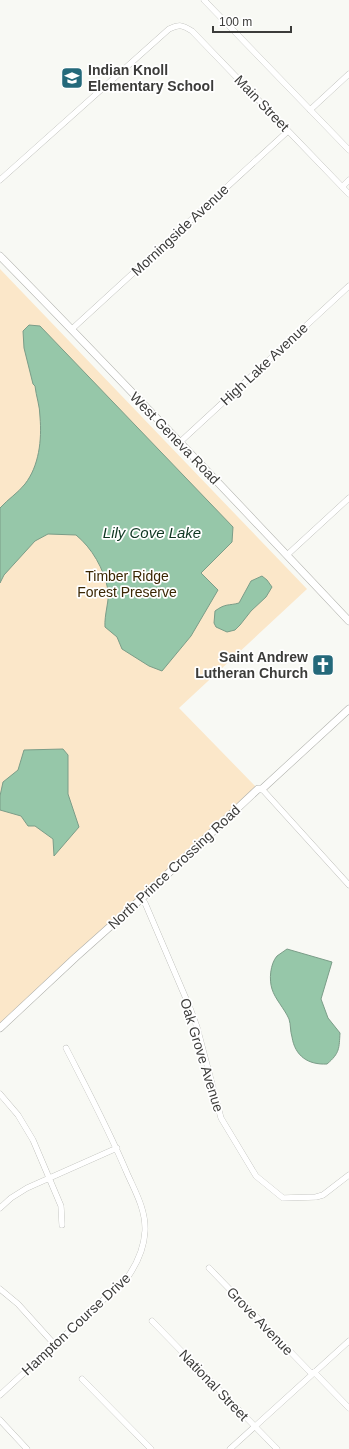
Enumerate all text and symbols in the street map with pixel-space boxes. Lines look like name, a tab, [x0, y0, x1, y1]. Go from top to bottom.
scale bar	[213, 8, 291, 34]
text: 100 m	[219, 15, 252, 29]
place label: Indian Knoll Elementary School	[88, 62, 214, 94]
school or university icon: Indian Knoll Elementary School	[59, 65, 85, 91]
street label: Main Street	[231, 72, 293, 134]
street label: Morningside Avenue	[128, 181, 232, 279]
street label: High Lake Avenue	[217, 319, 311, 409]
street label: West Geneva Road	[127, 389, 223, 487]
water label: Lily Cove Lake	[103, 524, 201, 541]
park label: Timber Ridge Forest Preserve	[77, 568, 177, 600]
place label: Saint Andrew Lutheran Church	[195, 649, 308, 681]
church icon: Saint Andrew Lutheran Church	[310, 652, 336, 678]
street label: North Prince Crossing Road	[105, 802, 243, 932]
street label: Oak Grove Avenue	[177, 996, 227, 1114]
street label: Hampton Course Drive	[18, 1269, 134, 1378]
street label: Grove Avenue	[224, 1284, 297, 1359]
street label: National Street	[176, 1346, 252, 1424]

